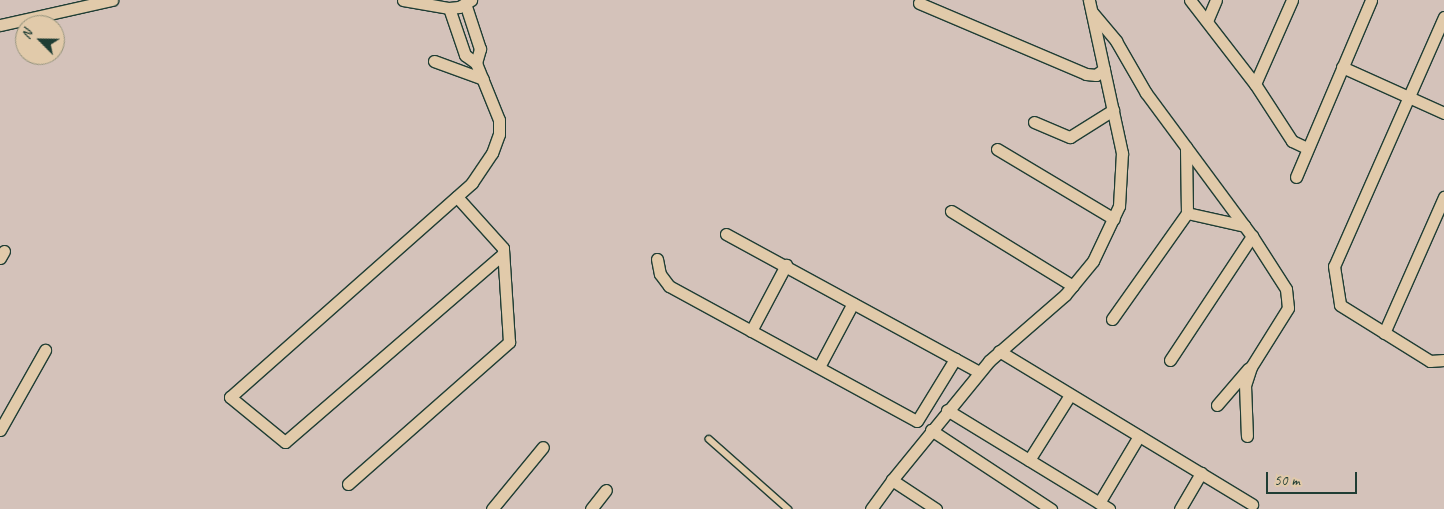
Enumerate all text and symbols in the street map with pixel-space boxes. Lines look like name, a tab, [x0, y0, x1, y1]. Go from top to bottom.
north arrow	[15, 15, 65, 65]
text: N	[17, 27, 36, 42]
scale bar	[1269, 462, 1360, 494]
text: 50 m	[1274, 471, 1300, 490]

